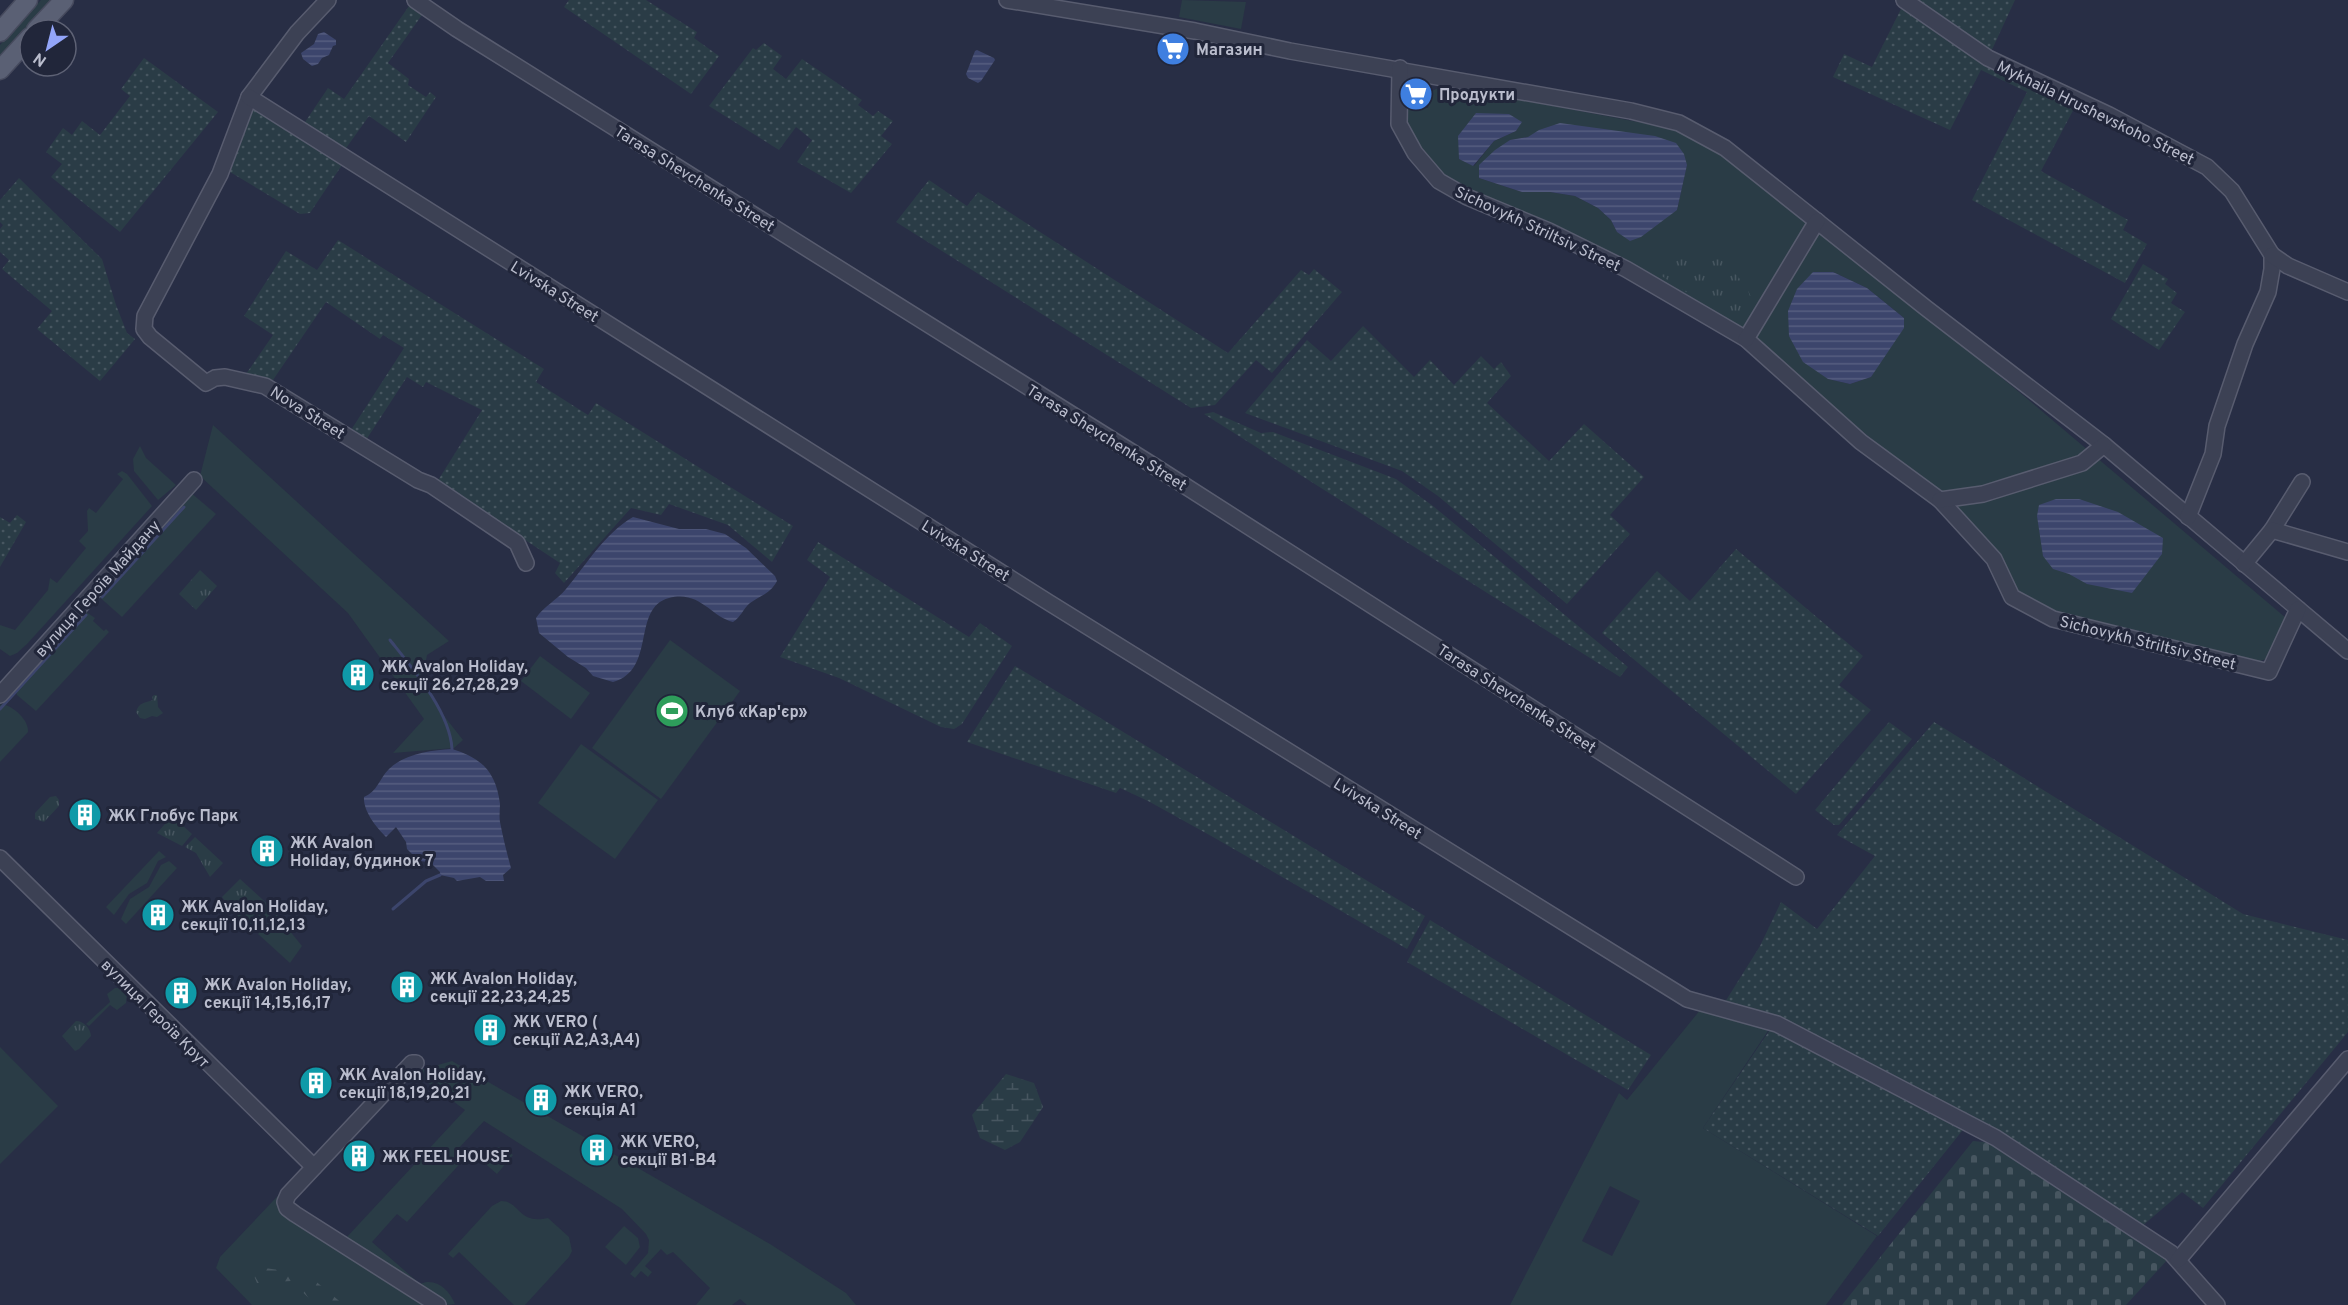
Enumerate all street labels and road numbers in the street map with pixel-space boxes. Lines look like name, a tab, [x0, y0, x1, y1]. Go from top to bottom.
street label: Mykhaila Hrushevskoho Street	[1993, 57, 2197, 170]
street label: Tarasa Shevchenka Street	[610, 122, 778, 237]
street label: Sichovykh Striltsiv Street	[1451, 183, 1623, 277]
street label: Lvivska Street	[506, 258, 602, 328]
street label: Tarasa Shevchenka Street	[1022, 381, 1190, 496]
street label: Nova Street	[266, 383, 348, 445]
street label: вулиця Героїв Майдану	[32, 517, 165, 662]
street label: Lvivska Street	[917, 517, 1013, 587]
street label: Sichovykh Striltsiv Street	[2057, 612, 2238, 676]
street label: Tarasa Shevchenka Street	[1433, 641, 1599, 759]
street label: Lvivska Street	[1329, 775, 1425, 845]
street label: вулиця Героїв Крут	[96, 956, 213, 1073]

